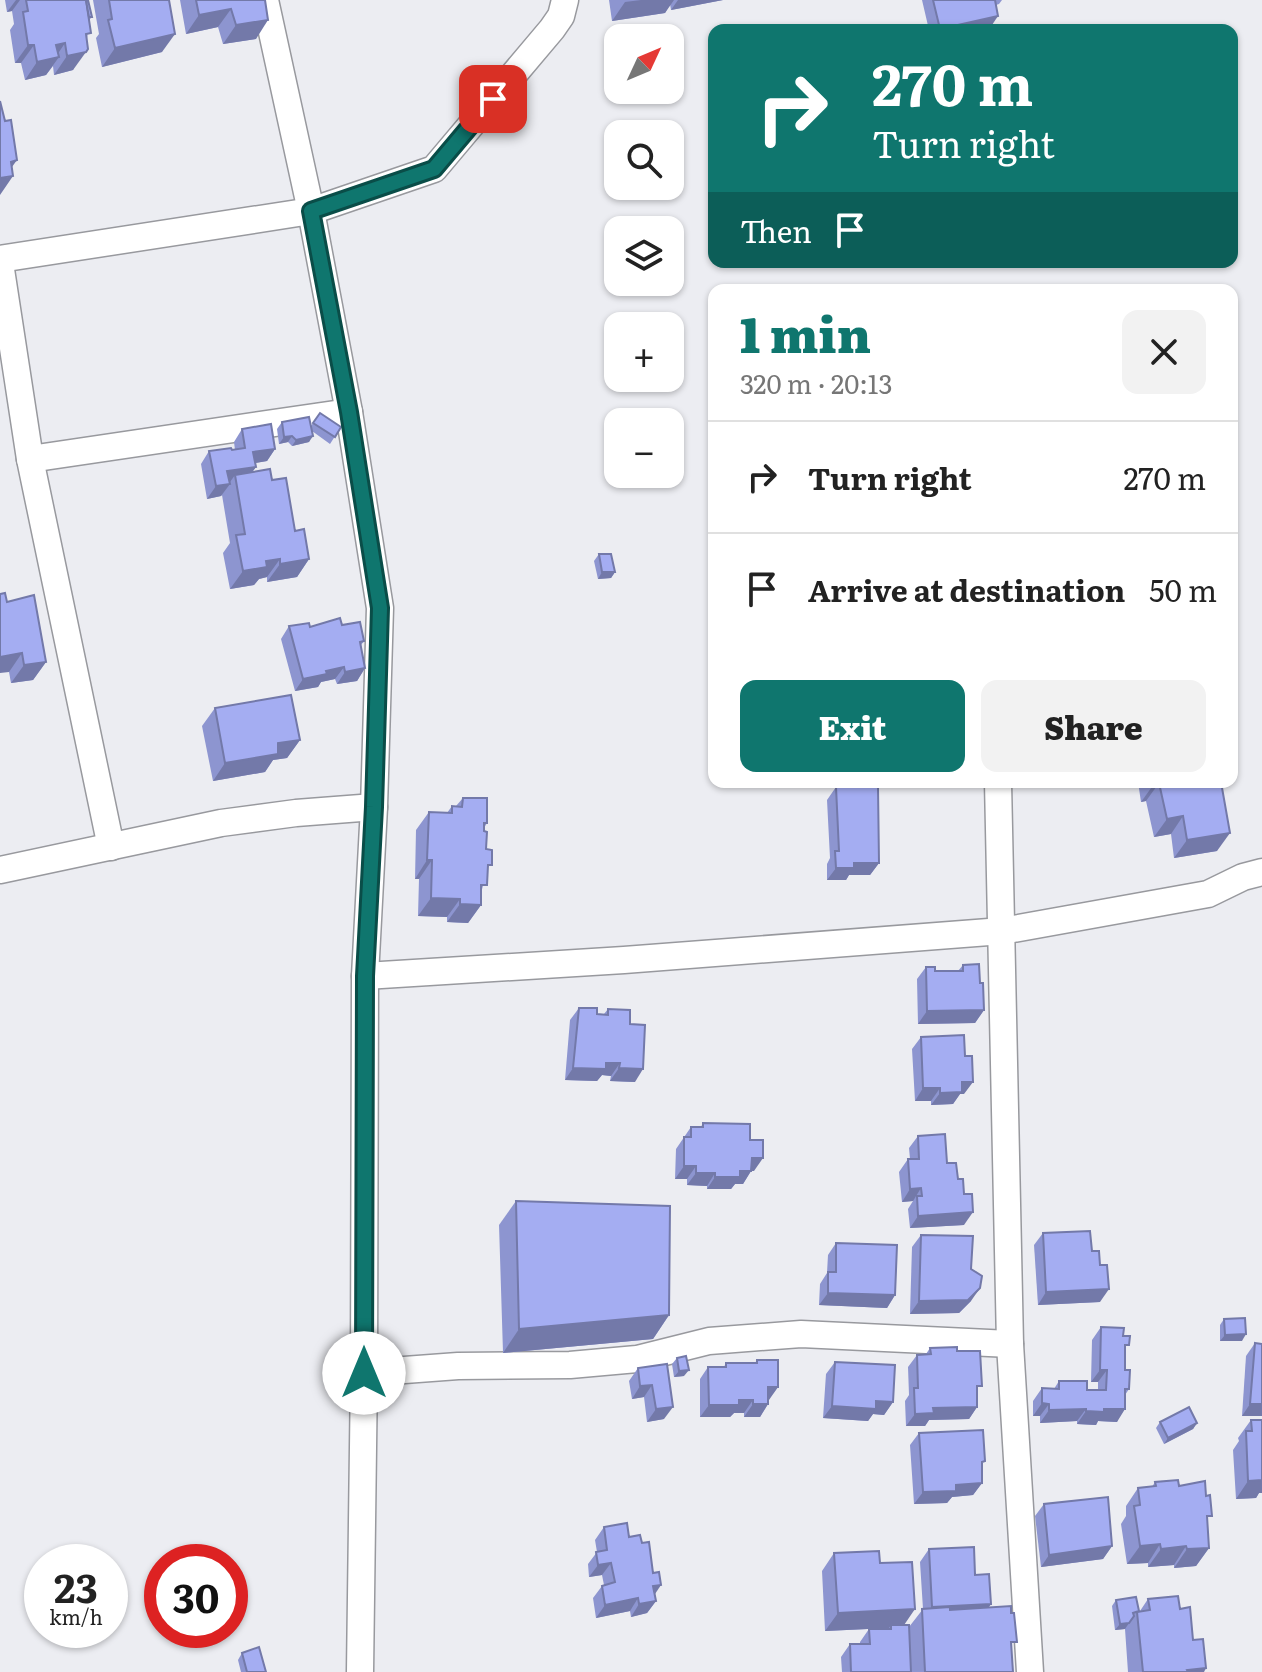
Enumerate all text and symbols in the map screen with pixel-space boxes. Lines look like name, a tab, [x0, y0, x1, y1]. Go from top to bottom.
north arrow	[604, 24, 684, 104]
map controls	[604, 24, 684, 488]
text: 270 m	[872, 40, 1033, 123]
icon: right	[740, 56, 844, 160]
pin	[459, 65, 527, 133]
icon: arrive	[471, 77, 515, 121]
text: Turn right	[872, 116, 1055, 169]
button: search	[604, 120, 684, 200]
text: Then	[740, 208, 812, 252]
icon: arrive	[828, 208, 872, 252]
button: layers	[604, 216, 684, 296]
text: 1 min	[740, 297, 871, 368]
button: close	[1122, 310, 1206, 394]
button: +	[604, 312, 684, 392]
text: 320 m · 20:13	[740, 363, 893, 402]
button: −	[604, 408, 684, 488]
icon: right	[740, 455, 784, 499]
text: Turn right	[808, 455, 972, 499]
text: 270 m	[1123, 455, 1206, 499]
icon: arrive	[740, 567, 784, 611]
text: Arrive at destination	[808, 567, 1125, 611]
text: 50 m	[1149, 567, 1217, 611]
button: Exit	[740, 680, 965, 772]
button: Share	[981, 680, 1206, 772]
position arrow	[322, 1331, 406, 1415]
speed limit sign: 30	[144, 1544, 248, 1648]
text: 23	[54, 1556, 98, 1615]
text: km/h	[49, 1601, 103, 1631]

